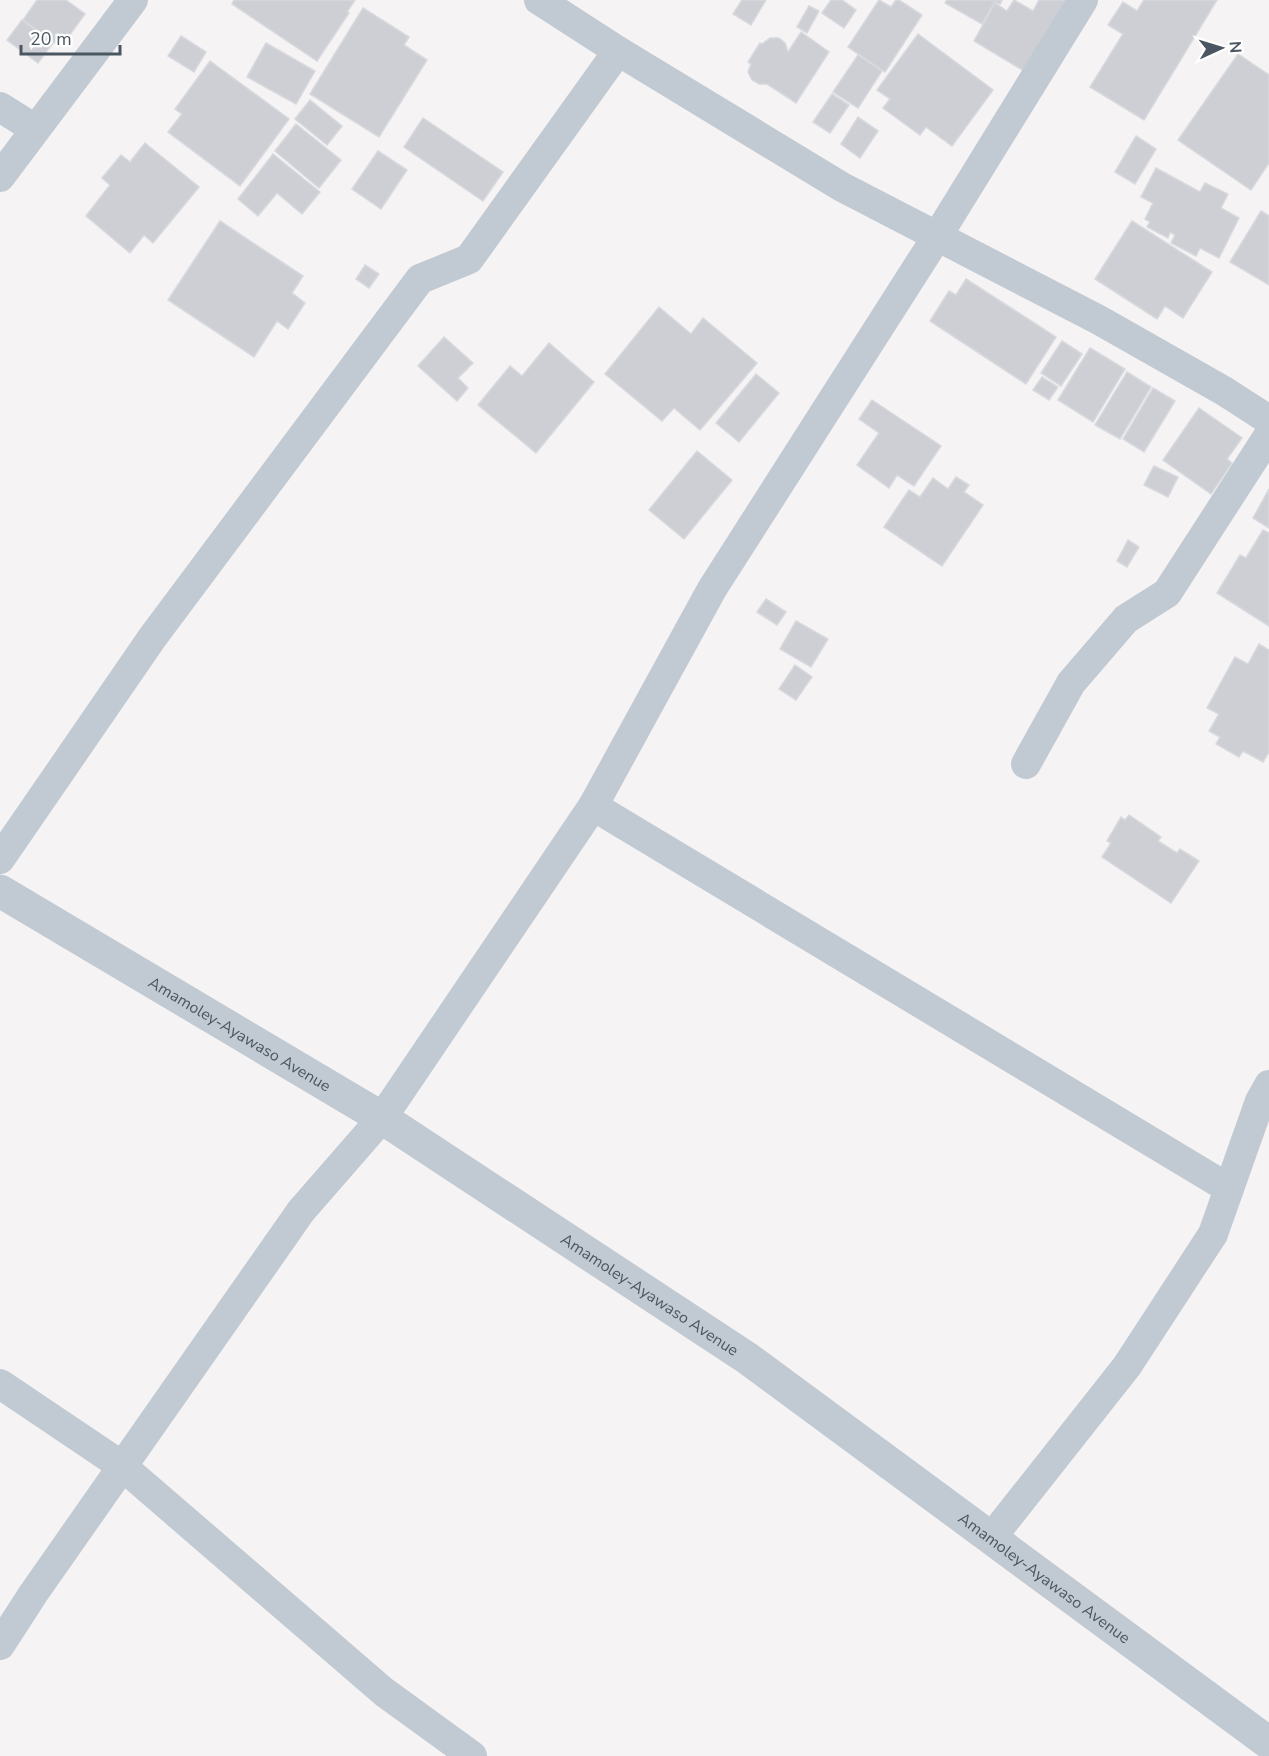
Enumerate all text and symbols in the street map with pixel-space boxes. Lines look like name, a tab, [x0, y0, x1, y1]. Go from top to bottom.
scale bar	[21, 18, 120, 56]
north arrow	[1191, 18, 1251, 78]
text: 20 m	[30, 27, 72, 51]
text: N	[1224, 40, 1246, 54]
street label: Amamoley-Ayawaso Avenue	[144, 972, 335, 1097]
street label: Amamoley-Ayawaso Avenue	[556, 1228, 743, 1362]
street label: Amamoley-Ayawaso Avenue	[954, 1508, 1135, 1649]

